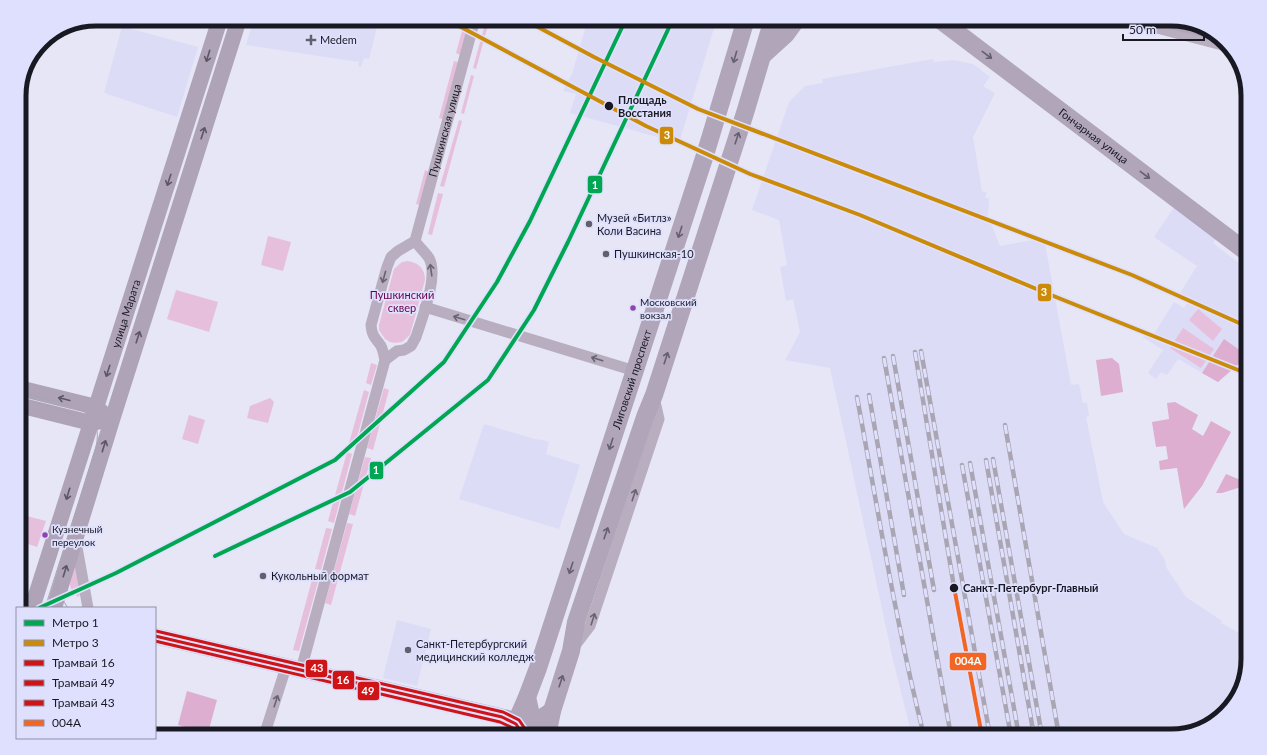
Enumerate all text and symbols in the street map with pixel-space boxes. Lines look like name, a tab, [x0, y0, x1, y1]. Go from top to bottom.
scale bar	[1123, 16, 1204, 42]
text: 50 m	[1129, 22, 1156, 37]
place label: Medem	[320, 33, 357, 46]
marker: Medem	[305, 34, 317, 46]
one-way arrow	[204, 49, 211, 62]
one-way arrow	[731, 50, 738, 63]
one-way arrow	[981, 51, 992, 60]
street label: Пушкинская улица	[426, 82, 463, 178]
place label: Площадь Восстания	[618, 93, 671, 119]
marker: Площадь Восстания	[603, 100, 615, 112]
street label: Гончарная улица	[1057, 105, 1131, 166]
line badge: 3	[659, 126, 674, 145]
one-way arrow	[200, 127, 207, 140]
text: 3	[664, 128, 670, 141]
one-way arrow	[734, 132, 742, 144]
one-way arrow	[1140, 171, 1151, 179]
one-way arrow	[165, 173, 172, 186]
line badge: 1	[587, 175, 603, 194]
text: 1	[592, 178, 598, 191]
place label: Музей «Битлз» Коли Васина	[597, 211, 672, 237]
marker: Музей «Битлз» Коли Васина	[584, 219, 594, 229]
one-way arrow	[676, 225, 683, 238]
place label: Пушкинская-10	[614, 247, 694, 260]
marker: Пушкинская-10	[601, 249, 611, 259]
one-way arrow	[427, 264, 435, 277]
one-way arrow	[380, 270, 388, 283]
street label: улица Марата	[109, 278, 142, 349]
line badge: 3	[1037, 283, 1052, 302]
text: 3	[1041, 285, 1047, 298]
park label: Пушкинский сквер	[370, 288, 434, 314]
place label: Московский вокзал	[640, 296, 697, 321]
marker: Московский вокзал	[628, 303, 638, 313]
one-way arrow	[453, 314, 466, 321]
street label: Лиговский проспект	[609, 327, 654, 432]
one-way arrow	[135, 331, 142, 344]
one-way arrow	[663, 351, 670, 364]
one-way arrow	[592, 355, 604, 363]
one-way arrow	[104, 364, 112, 376]
one-way arrow	[58, 395, 71, 403]
one-way arrow	[607, 438, 614, 451]
one-way arrow	[101, 440, 108, 453]
line badge: 1	[369, 461, 384, 480]
text: 1	[373, 463, 379, 476]
one-way arrow	[64, 488, 71, 501]
one-way arrow	[630, 490, 638, 502]
place label: Кузнечный переулок	[52, 523, 103, 548]
one-way arrow	[602, 527, 610, 539]
marker: Кузнечный переулок	[40, 530, 50, 540]
one-way arrow	[566, 562, 574, 574]
one-way arrow	[62, 565, 70, 577]
place label: Кукольный формат	[271, 569, 369, 582]
marker: Кукольный формат	[258, 571, 268, 581]
place label: Санкт-Петербург-Главный	[963, 581, 1098, 594]
marker: Санкт-Петербург-Главный	[948, 582, 960, 594]
legend	[16, 607, 156, 739]
one-way arrow	[590, 612, 597, 625]
text: Метро 1	[52, 615, 99, 630]
text: Метро 3	[52, 635, 99, 650]
place label: Санкт-Петербургский медицинский колледж	[416, 637, 534, 663]
marker: Санкт-Петербургский медицинский колледж	[403, 645, 413, 655]
line badge: 004А	[949, 652, 987, 671]
text: 004А	[955, 654, 982, 667]
text: Трамвай 16	[52, 655, 115, 670]
line badge: 43	[305, 659, 328, 678]
text: 43	[311, 661, 323, 674]
line badge: 16	[332, 670, 355, 690]
text: 16	[337, 673, 350, 686]
text: Трамвай 49	[52, 675, 115, 690]
one-way arrow	[558, 675, 566, 687]
line badge: 49	[357, 681, 380, 701]
text: 49	[362, 684, 374, 697]
text: Трамвай 43	[52, 695, 115, 710]
one-way arrow	[273, 695, 280, 708]
text: 004А	[52, 715, 82, 730]

